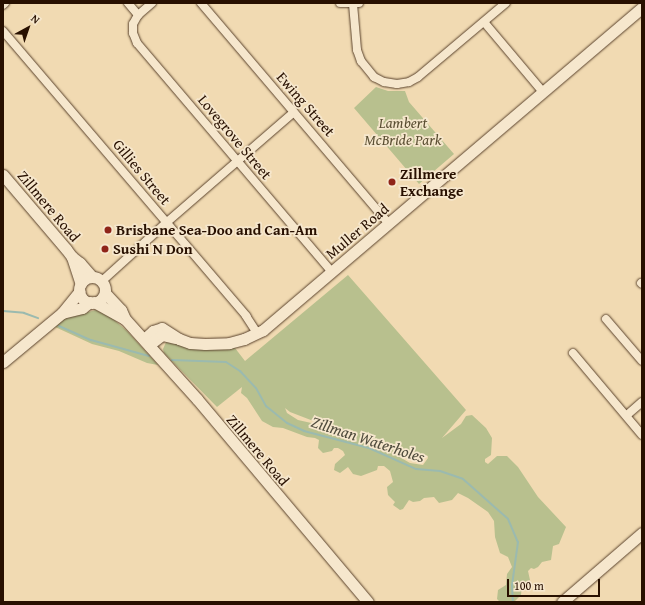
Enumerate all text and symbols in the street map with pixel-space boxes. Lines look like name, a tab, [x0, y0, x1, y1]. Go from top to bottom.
north arrow	[8, 8, 48, 48]
text: N	[28, 10, 44, 27]
street label: Ewing Street	[273, 68, 339, 140]
street label: Lovegrove Street	[194, 91, 276, 183]
park label: Lambert McBride Park	[364, 113, 442, 148]
street label: Gillies Street	[109, 136, 175, 208]
place label: Zillmere Exchange	[400, 164, 463, 199]
street label: Zillmere Road	[14, 167, 84, 245]
marker: Zillmere Exchange	[387, 177, 397, 187]
street label: Muller Road	[322, 199, 392, 263]
place label: Brisbane Sea-Doo and Can-Am	[116, 221, 317, 239]
marker: Brisbane Sea-Doo and Can-Am	[103, 225, 113, 235]
place label: Sushi N Don	[113, 240, 193, 258]
marker: Sushi N Don	[100, 244, 110, 254]
street label: Zillmere Road	[223, 411, 293, 489]
water label: Zillman Waterholes	[309, 412, 427, 466]
scale bar	[509, 571, 602, 597]
text: 100 m	[514, 577, 544, 594]

